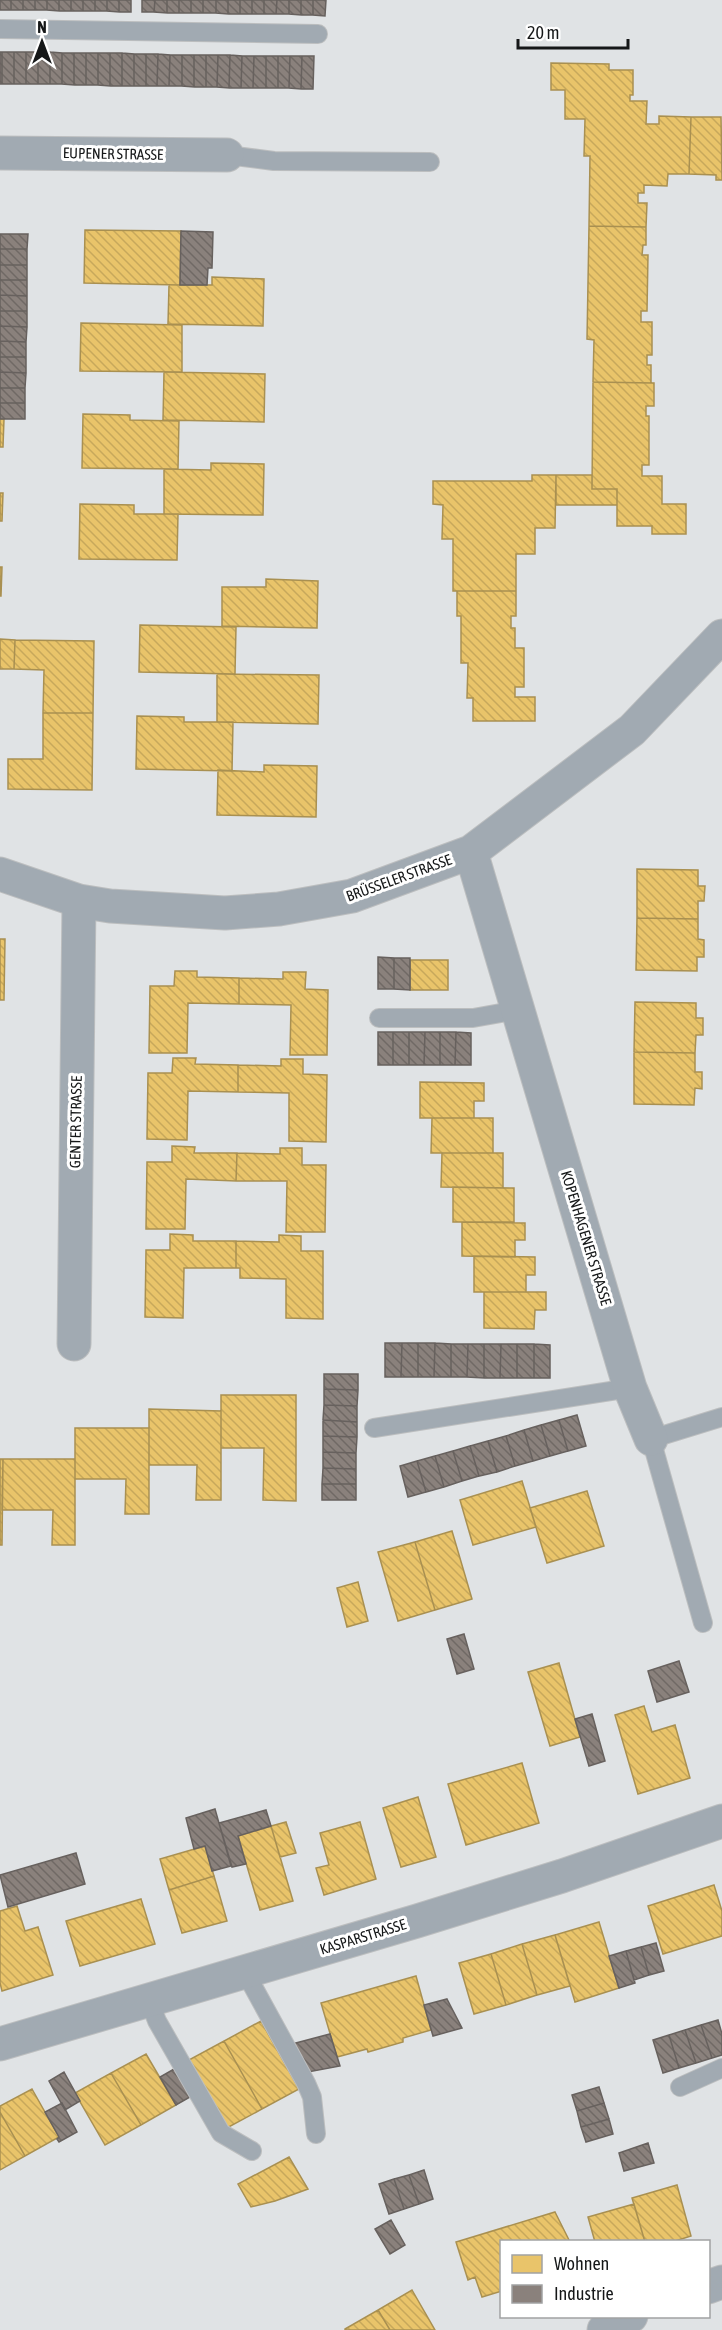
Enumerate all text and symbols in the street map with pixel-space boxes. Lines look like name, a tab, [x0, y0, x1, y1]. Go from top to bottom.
north arrow	[12, 12, 72, 72]
scale bar	[518, 12, 628, 50]
text: N	[37, 18, 47, 36]
text: 20 m	[527, 22, 559, 43]
street label: EUPENER STRASSE	[63, 144, 164, 163]
street label: BRÜSSELER STRASSE	[344, 850, 454, 904]
street label: GENTER STRASSE	[66, 1075, 85, 1168]
street label: KOPENHAGENER STRASSE	[558, 1168, 615, 1308]
street label: KASPARSTRASSE	[318, 1915, 409, 1958]
legend	[500, 2240, 710, 2318]
text: Wohnen	[554, 2253, 609, 2274]
text: Industrie	[554, 2283, 614, 2304]

